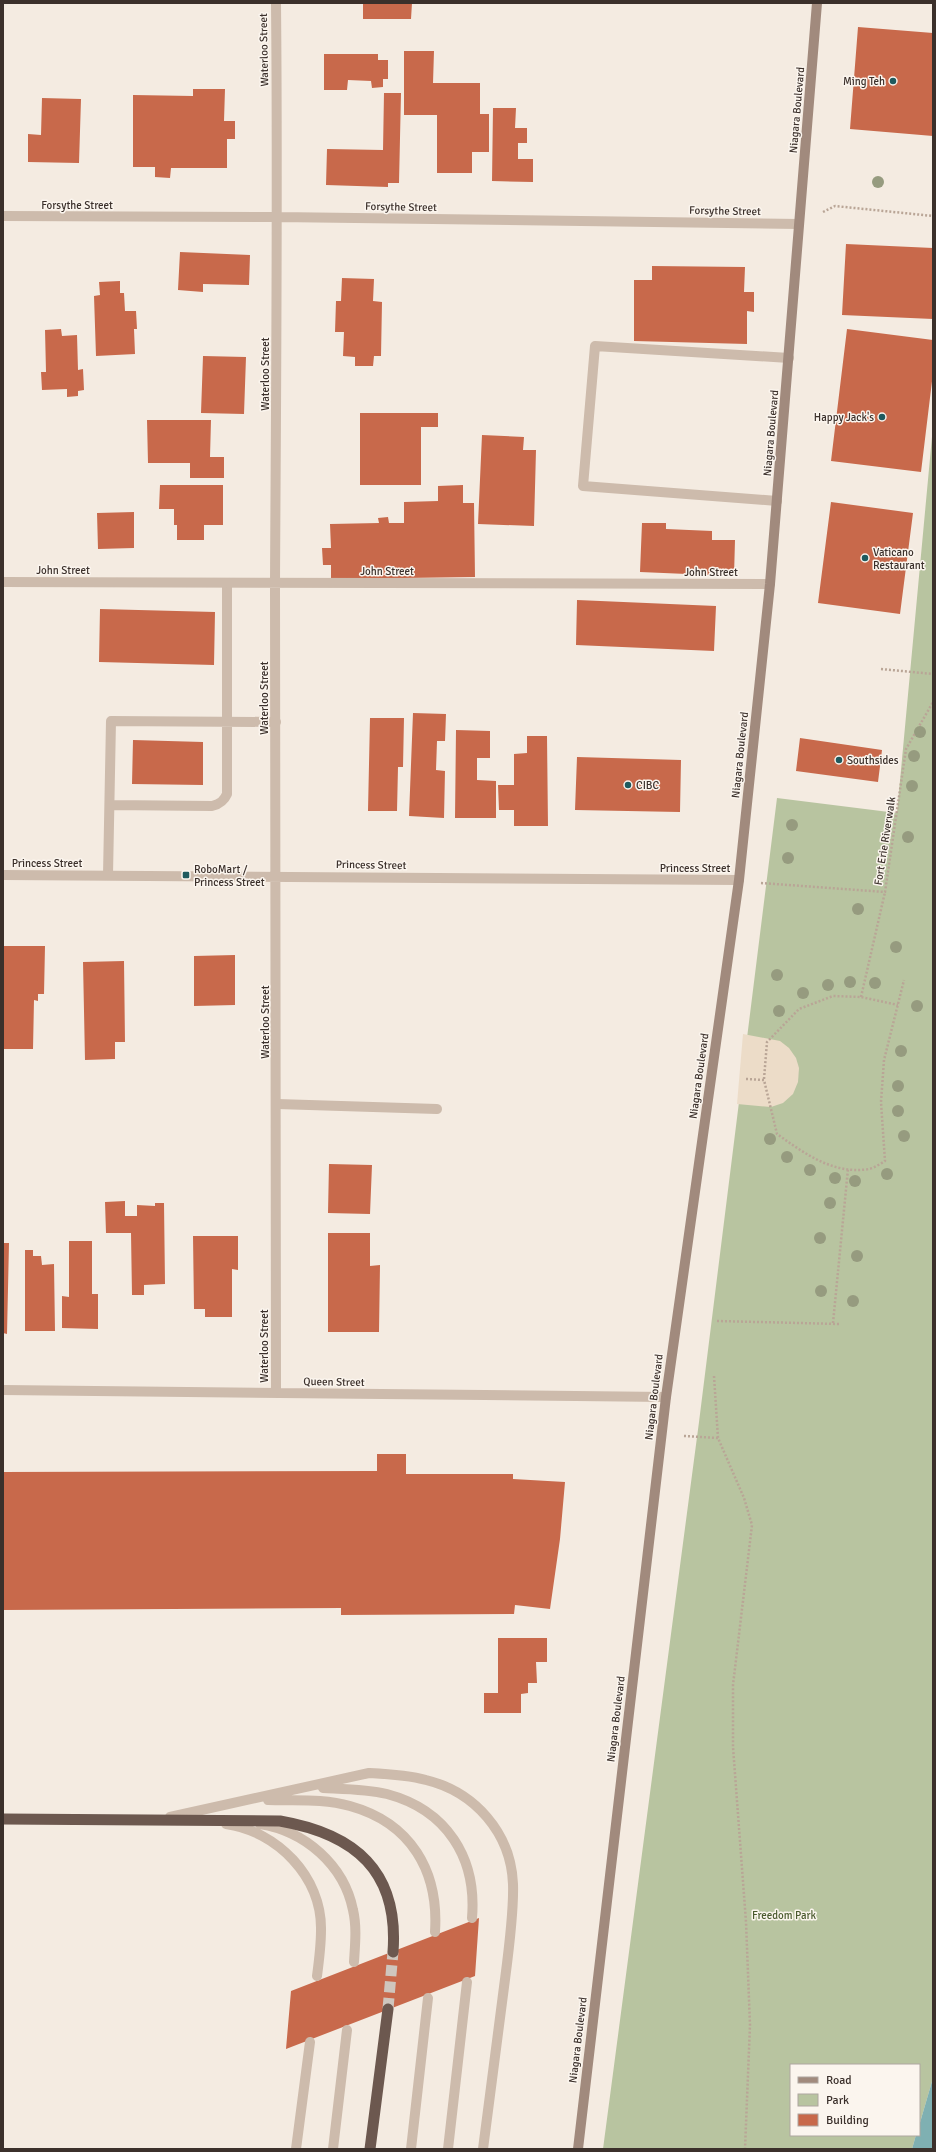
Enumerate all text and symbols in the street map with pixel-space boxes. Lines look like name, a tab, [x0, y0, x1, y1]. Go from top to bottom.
street label: Waterloo Street	[257, 13, 271, 87]
street label: Niagara Boulevard	[787, 66, 807, 154]
place label: Ming Teh	[843, 75, 885, 88]
marker: Ming Teh	[888, 76, 898, 86]
street label: Forsythe Street	[41, 199, 113, 212]
street label: Forsythe Street	[365, 200, 437, 214]
street label: Forsythe Street	[689, 204, 761, 218]
street label: Waterloo Street	[259, 337, 272, 411]
street label: Niagara Boulevard	[761, 389, 781, 477]
place label: Happy Jack's	[814, 411, 874, 424]
marker: Happy Jack's	[877, 412, 887, 422]
place label: Vaticano Restaurant	[873, 546, 925, 572]
marker: Vaticano Restaurant	[860, 553, 870, 563]
street label: John Street	[36, 564, 90, 577]
street label: John Street	[360, 565, 414, 578]
street label: John Street	[684, 566, 738, 579]
street label: Waterloo Street	[258, 661, 271, 735]
street label: Niagara Boulevard	[729, 711, 751, 799]
place label: Southsides	[847, 754, 899, 767]
marker: Southsides	[834, 755, 844, 765]
place label: CIBC	[636, 779, 659, 792]
marker: CIBC	[623, 780, 633, 790]
street label: Fort Erie Riverwalk	[872, 795, 898, 886]
street label: Princess Street	[12, 857, 82, 870]
street label: Princess Street	[336, 858, 407, 872]
street label: Princess Street	[660, 862, 730, 875]
place label: RoboMart / Princess Street	[194, 863, 265, 889]
marker: RoboMart / Princess Street	[181, 870, 191, 880]
street label: Waterloo Street	[259, 985, 272, 1059]
street label: Niagara Boulevard	[687, 1032, 711, 1120]
street label: Waterloo Street	[258, 1309, 271, 1383]
street label: Niagara Boulevard	[642, 1353, 666, 1441]
street label: Queen Street	[303, 1375, 365, 1389]
street label: Niagara Boulevard	[604, 1675, 628, 1763]
park label: Freedom Park	[752, 1909, 817, 1922]
street label: Niagara Boulevard	[566, 1996, 590, 2084]
legend	[790, 2064, 920, 2136]
text: Road	[826, 2073, 852, 2088]
text: Park	[826, 2093, 849, 2108]
text: Building	[826, 2113, 869, 2128]

